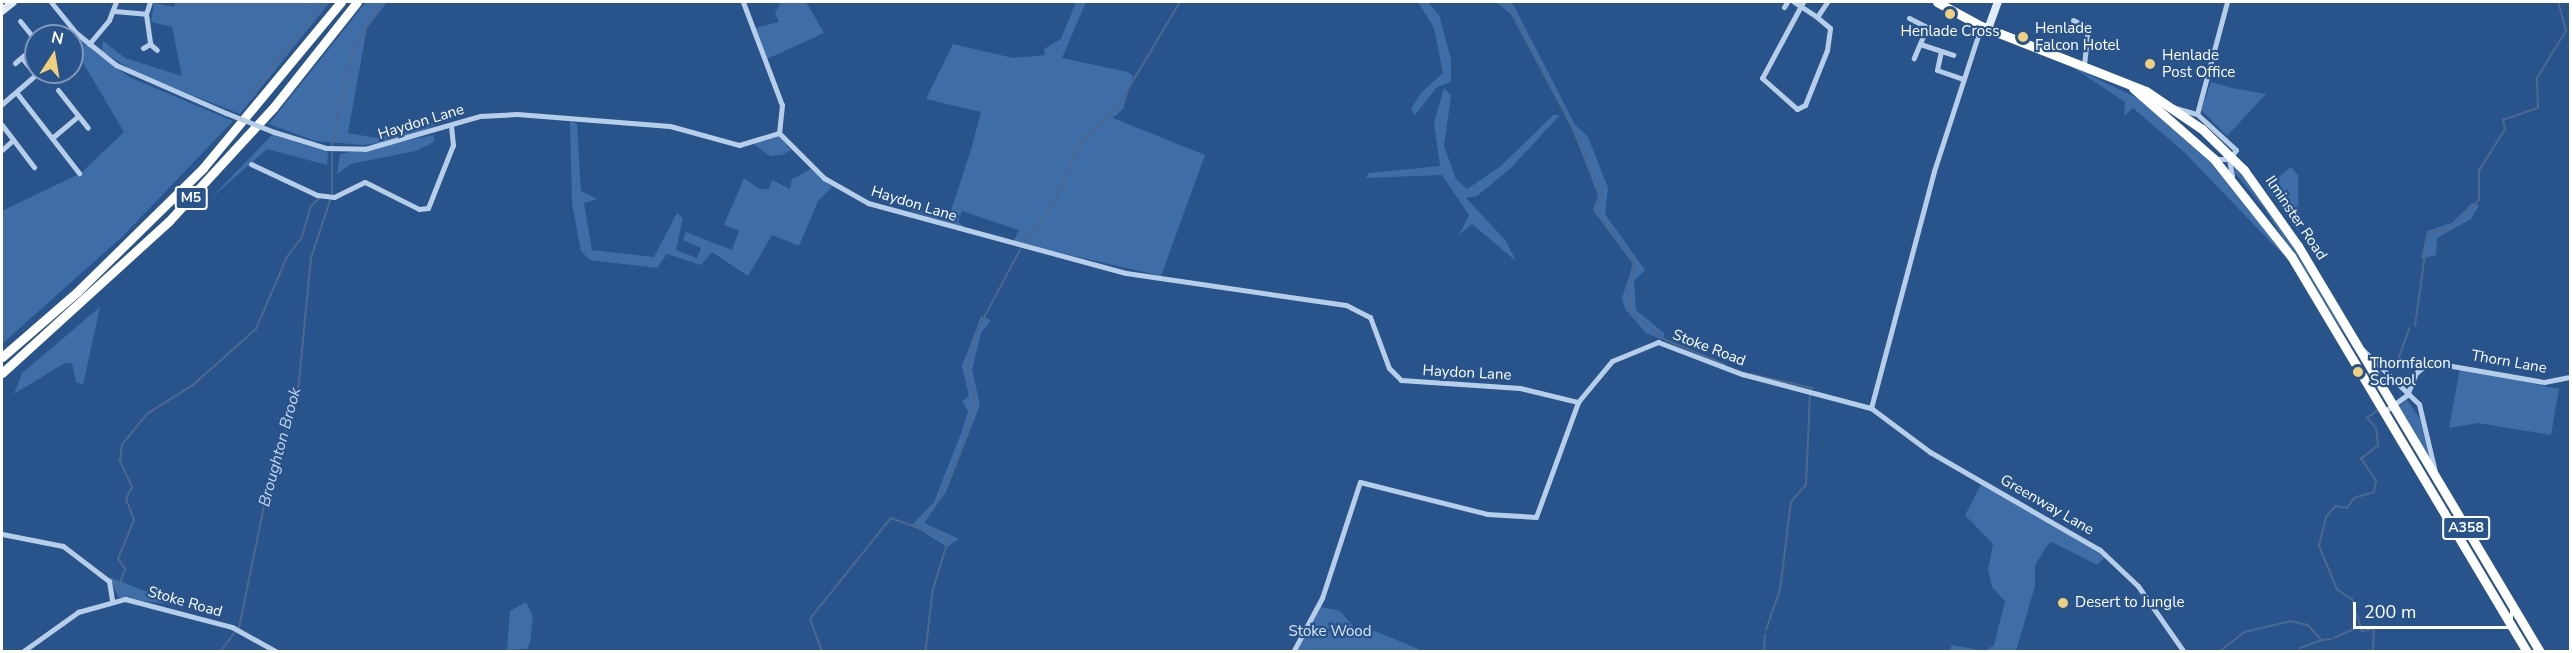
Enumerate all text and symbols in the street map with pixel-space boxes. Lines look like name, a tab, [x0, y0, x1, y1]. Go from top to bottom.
marker: Henlade Cross	[1943, 7, 1957, 21]
place label: Henlade Falcon Hotel	[2035, 19, 2120, 54]
place label: Henlade Cross	[1900, 23, 2000, 41]
north arrow	[24, 24, 84, 84]
text: N	[49, 26, 65, 50]
marker: Henlade Falcon Hotel	[2016, 30, 2030, 44]
place label: Henlade Post Office	[2162, 46, 2235, 81]
marker: Henlade Post Office	[2143, 57, 2157, 71]
street label: Haydon Lane	[376, 100, 466, 144]
street label: Ilminster Road	[2261, 173, 2331, 263]
street label: Haydon Lane	[869, 182, 959, 226]
road number: M5	[174, 187, 207, 209]
street label: Stoke Road	[1670, 326, 1748, 370]
street label: Thorn Lane	[2470, 347, 2548, 377]
place label: Thornfalcon School	[2370, 354, 2451, 389]
street label: Haydon Lane	[1422, 362, 1512, 384]
marker: Thornfalcon School	[2351, 365, 2365, 379]
water label: Broughton Brook	[255, 385, 305, 509]
street label: Greenway Lane	[1997, 471, 2097, 539]
road number: A358	[2442, 517, 2490, 539]
street label: Stoke Road	[146, 583, 224, 621]
scale bar	[2356, 590, 2516, 628]
place label: Desert to Jungle	[2075, 594, 2184, 612]
marker: Desert to Jungle	[2056, 596, 2070, 610]
text: 200 m	[2364, 600, 2416, 624]
park label: Stoke Wood	[1289, 623, 1371, 641]

